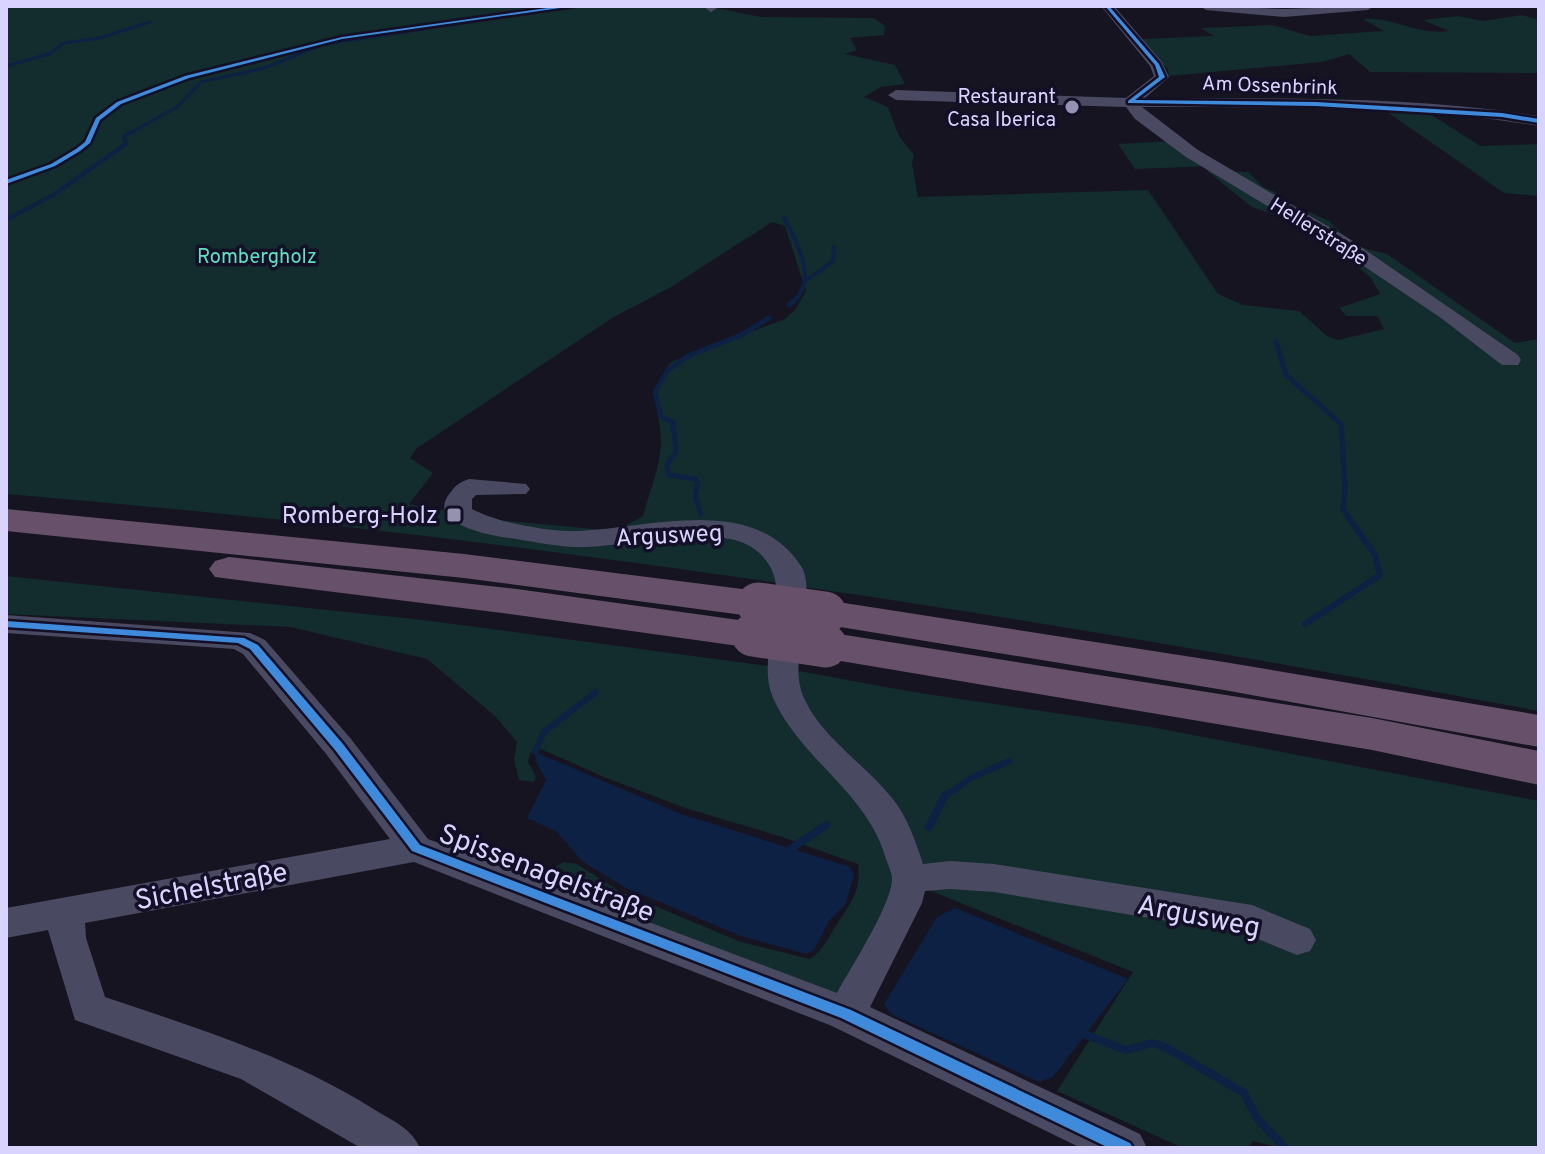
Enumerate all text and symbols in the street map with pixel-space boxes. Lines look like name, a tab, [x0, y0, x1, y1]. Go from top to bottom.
street label: Am Ossenbrink	[1202, 72, 1338, 102]
place label: Restaurant Casa Iberica	[947, 85, 1056, 134]
marker: Restaurant Casa Iberica	[1063, 98, 1081, 116]
street label: Hellerstraße	[1265, 193, 1371, 273]
park label: Rombergholz	[197, 245, 317, 271]
place label: Romberg-Holz	[282, 502, 438, 532]
marker: Romberg-Holz	[445, 506, 463, 524]
street label: Argusweg	[615, 519, 723, 555]
street label: Spissenagelstraße	[433, 817, 659, 932]
street label: Sichelstraße	[132, 856, 291, 920]
street label: Argusweg	[1134, 888, 1263, 948]

